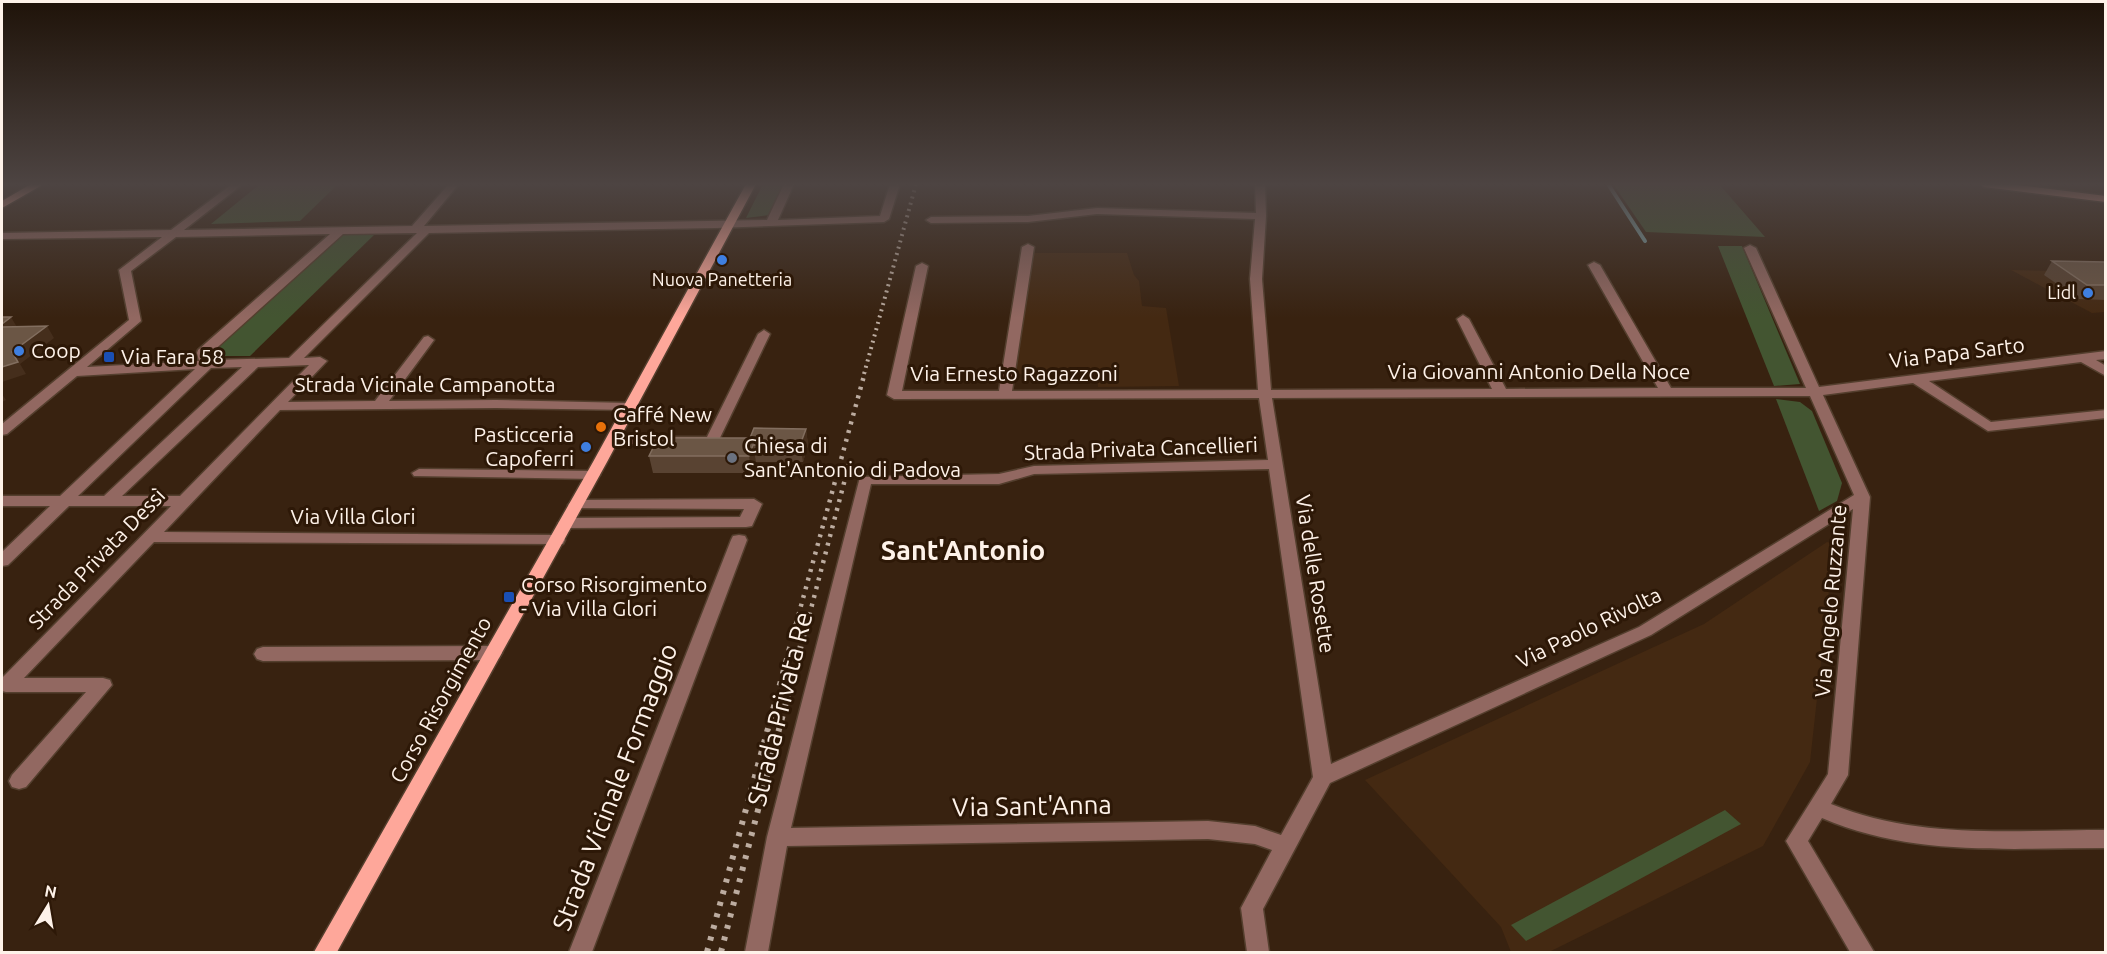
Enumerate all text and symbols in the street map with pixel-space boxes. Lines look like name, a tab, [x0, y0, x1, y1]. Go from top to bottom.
marker: Nuova Panetteria	[715, 253, 729, 267]
place label: Nuova Panetteria	[652, 269, 792, 289]
place label: Lidl	[2047, 282, 2076, 302]
marker: Lidl	[2081, 286, 2095, 300]
street label: Via Papa Sarto	[1888, 332, 2026, 372]
place label: Coop	[31, 338, 81, 362]
marker: Coop	[12, 344, 26, 358]
place label: Via Fara 58	[121, 344, 224, 368]
marker: Via Fara 58	[102, 350, 116, 364]
street label: Via Giovanni Antonio Della Noce	[1388, 359, 1690, 383]
street label: Via Ernesto Ragazzoni	[910, 361, 1118, 385]
street label: Strada Vicinale Campanotta	[295, 372, 555, 396]
place label: Caffé New Bristol	[613, 402, 712, 450]
marker: Caffé New Bristol	[594, 420, 608, 434]
place label: Pasticceria Capoferri	[474, 422, 574, 470]
street label: Strada Privata Cancellieri	[1024, 432, 1258, 464]
place label: Chiesa di Sant'Antonio di Padova	[744, 433, 961, 481]
marker: Pasticceria Capoferri	[579, 440, 593, 454]
marker: Chiesa di Sant'Antonio di Padova	[725, 451, 739, 465]
street label: Strada Privata Dessì	[23, 483, 170, 634]
street label: Via delle Rosette	[1292, 493, 1340, 655]
street label: Via Angelo Ruzzante	[1810, 503, 1850, 698]
street label: Via Villa Glori	[290, 504, 416, 528]
district label: Sant'Antonio	[881, 535, 1045, 565]
place label: Corso Risorgimento - Via Villa Glori	[521, 572, 707, 620]
street label: Via Paolo Rivolta	[1512, 582, 1665, 673]
marker: Corso Risorgimento - Via Villa Glori	[502, 590, 516, 604]
street label: Strada Privata Re	[741, 609, 818, 809]
street label: Corso Risorgimento	[384, 612, 496, 787]
street label: Strada Vicinale Formaggio	[546, 639, 683, 934]
street label: Via Sant'Anna	[952, 790, 1112, 821]
north arrow	[18, 876, 78, 936]
text: N	[43, 881, 58, 901]

